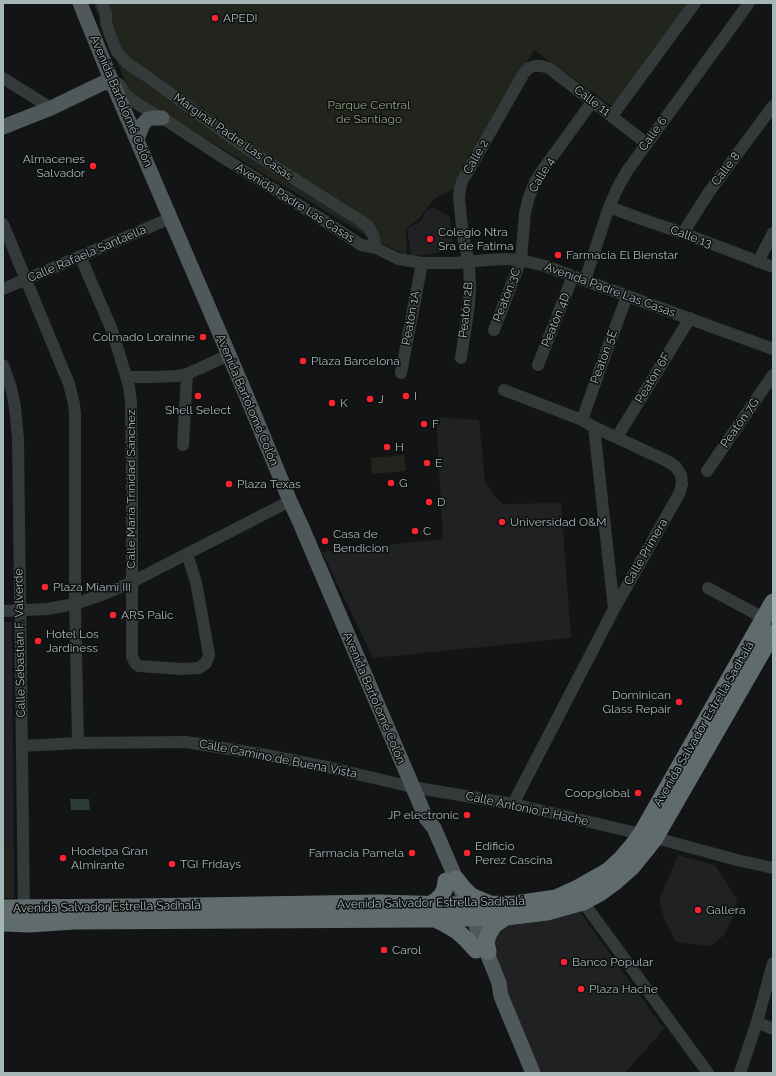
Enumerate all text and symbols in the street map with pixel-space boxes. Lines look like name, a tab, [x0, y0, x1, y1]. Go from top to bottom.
place label: APEDI	[223, 11, 257, 25]
marker: APEDI	[210, 13, 220, 23]
street label: Avenida Bartolomé Colón	[87, 33, 155, 169]
street label: Calle 11	[571, 83, 613, 119]
street label: Marginal Padre Las Casas	[171, 90, 295, 184]
park label: Parque Central de Santiago	[328, 98, 410, 126]
street label: Calle 6	[636, 114, 670, 154]
street label: Calle 2	[460, 137, 492, 177]
street label: Calle 8	[709, 149, 743, 189]
place label: Almacenes Salvador	[23, 152, 85, 180]
street label: Calle 4	[526, 155, 558, 195]
street label: Avenida Padre Las Casas	[232, 160, 358, 246]
marker: Almacenes Salvador	[88, 161, 98, 171]
street label: Calle Rafaela Santaella	[26, 222, 148, 286]
street label: Calle 13	[668, 223, 714, 251]
place label: Colegio Ntra Sra de Fatima	[438, 225, 514, 253]
marker: Colegio Ntra Sra de Fatima	[425, 234, 435, 244]
place label: Farmacia El Bienstar	[566, 248, 678, 262]
marker: Farmacia El Bienstar	[553, 250, 563, 260]
street label: Avenida Padre Las Casas	[542, 260, 678, 320]
street label: Peatón 3C	[490, 266, 524, 324]
street label: Peatón 2B	[456, 281, 476, 339]
street label: Peatón 1A	[399, 290, 423, 346]
street label: Peatón 4D	[539, 291, 573, 349]
street label: Peatón 5E	[588, 328, 620, 386]
place label: Colmado Lorainne	[93, 330, 195, 344]
marker: Colmado Lorainne	[198, 332, 208, 342]
street label: Avenida Bartolomé Colón	[213, 332, 281, 468]
street label: Peatón 6F	[632, 350, 674, 406]
place label: Plaza Barcelona	[311, 354, 400, 368]
marker: Plaza Barcelona	[298, 356, 308, 366]
place label: I	[414, 389, 417, 403]
marker: Shell Select	[193, 391, 203, 401]
marker: I	[401, 391, 411, 401]
place label: J	[378, 392, 384, 406]
marker: J	[365, 394, 375, 404]
place label: K	[340, 396, 348, 410]
street label: Peatón 7G	[718, 396, 762, 450]
marker: K	[327, 398, 337, 408]
place label: Shell Select	[165, 403, 231, 417]
street label: Calle María Trinidad Sánchez	[124, 409, 138, 569]
place label: F	[432, 417, 439, 431]
marker: F	[419, 419, 429, 429]
place label: H	[395, 440, 404, 454]
marker: H	[382, 442, 392, 452]
place label: E	[435, 456, 442, 470]
marker: E	[422, 458, 432, 468]
place label: G	[399, 476, 408, 490]
place label: Plaza Texas	[237, 477, 301, 491]
marker: G	[386, 478, 396, 488]
marker: Plaza Texas	[224, 479, 234, 489]
place label: D	[437, 495, 446, 509]
marker: D	[424, 497, 434, 507]
place label: Universidad O&M	[510, 515, 607, 529]
street label: Calle Primera	[621, 516, 671, 588]
marker: Universidad O&M	[497, 517, 507, 527]
place label: C	[423, 524, 431, 538]
marker: C	[410, 526, 420, 536]
place label: Casa de Bendicion	[333, 527, 388, 555]
marker: Casa de Bendicion	[320, 536, 330, 546]
street label: Calle Sebastián F. Valverde	[12, 568, 28, 718]
place label: Plaza Miami III	[53, 580, 131, 594]
marker: Plaza Miami III	[40, 582, 50, 592]
place label: ARS Palic	[121, 608, 174, 622]
marker: ARS Palic	[108, 610, 118, 620]
place label: Hotel Los Jardiness	[46, 627, 99, 655]
street label: Avenida Bartolomé Colón	[340, 630, 408, 766]
marker: Hotel Los Jardiness	[33, 636, 43, 646]
street label: Avenida Salvador Estrella Sadhalá	[651, 639, 757, 809]
place label: Dominican Glass Repair	[602, 688, 671, 716]
marker: Dominican Glass Repair	[674, 697, 684, 707]
street label: Calle Camino de Buena Vista	[198, 737, 358, 781]
place label: Coopglobal	[565, 786, 630, 800]
marker: Coopglobal	[633, 788, 643, 798]
street label: Calle Antonio P. Hache	[464, 789, 590, 829]
place label: JP electronic	[387, 808, 459, 822]
marker: JP electronic	[462, 810, 472, 820]
place label: Edificio Perez Cascina	[475, 839, 553, 867]
place label: Hodelpa Gran Almirante	[71, 844, 148, 872]
place label: Farmacia Pamela	[309, 846, 404, 860]
marker: Farmacia Pamela	[407, 848, 417, 858]
marker: Edificio Perez Cascina	[462, 848, 472, 858]
marker: Hodelpa Gran Almirante	[58, 853, 68, 863]
place label: TGI Fridays	[180, 857, 241, 871]
marker: TGI Fridays	[167, 859, 177, 869]
street label: Avenida Salvador Estrella Sadhalá	[337, 894, 525, 912]
street label: Avenida Salvador Estrella Sadhalá	[13, 898, 201, 916]
place label: Gallera	[706, 903, 745, 917]
marker: Gallera	[693, 905, 703, 915]
place label: Carol	[392, 943, 421, 957]
marker: Carol	[379, 945, 389, 955]
place label: Banco Popular	[572, 955, 653, 969]
marker: Banco Popular	[559, 957, 569, 967]
place label: Plaza Hache	[589, 982, 658, 996]
marker: Plaza Hache	[576, 984, 586, 994]

